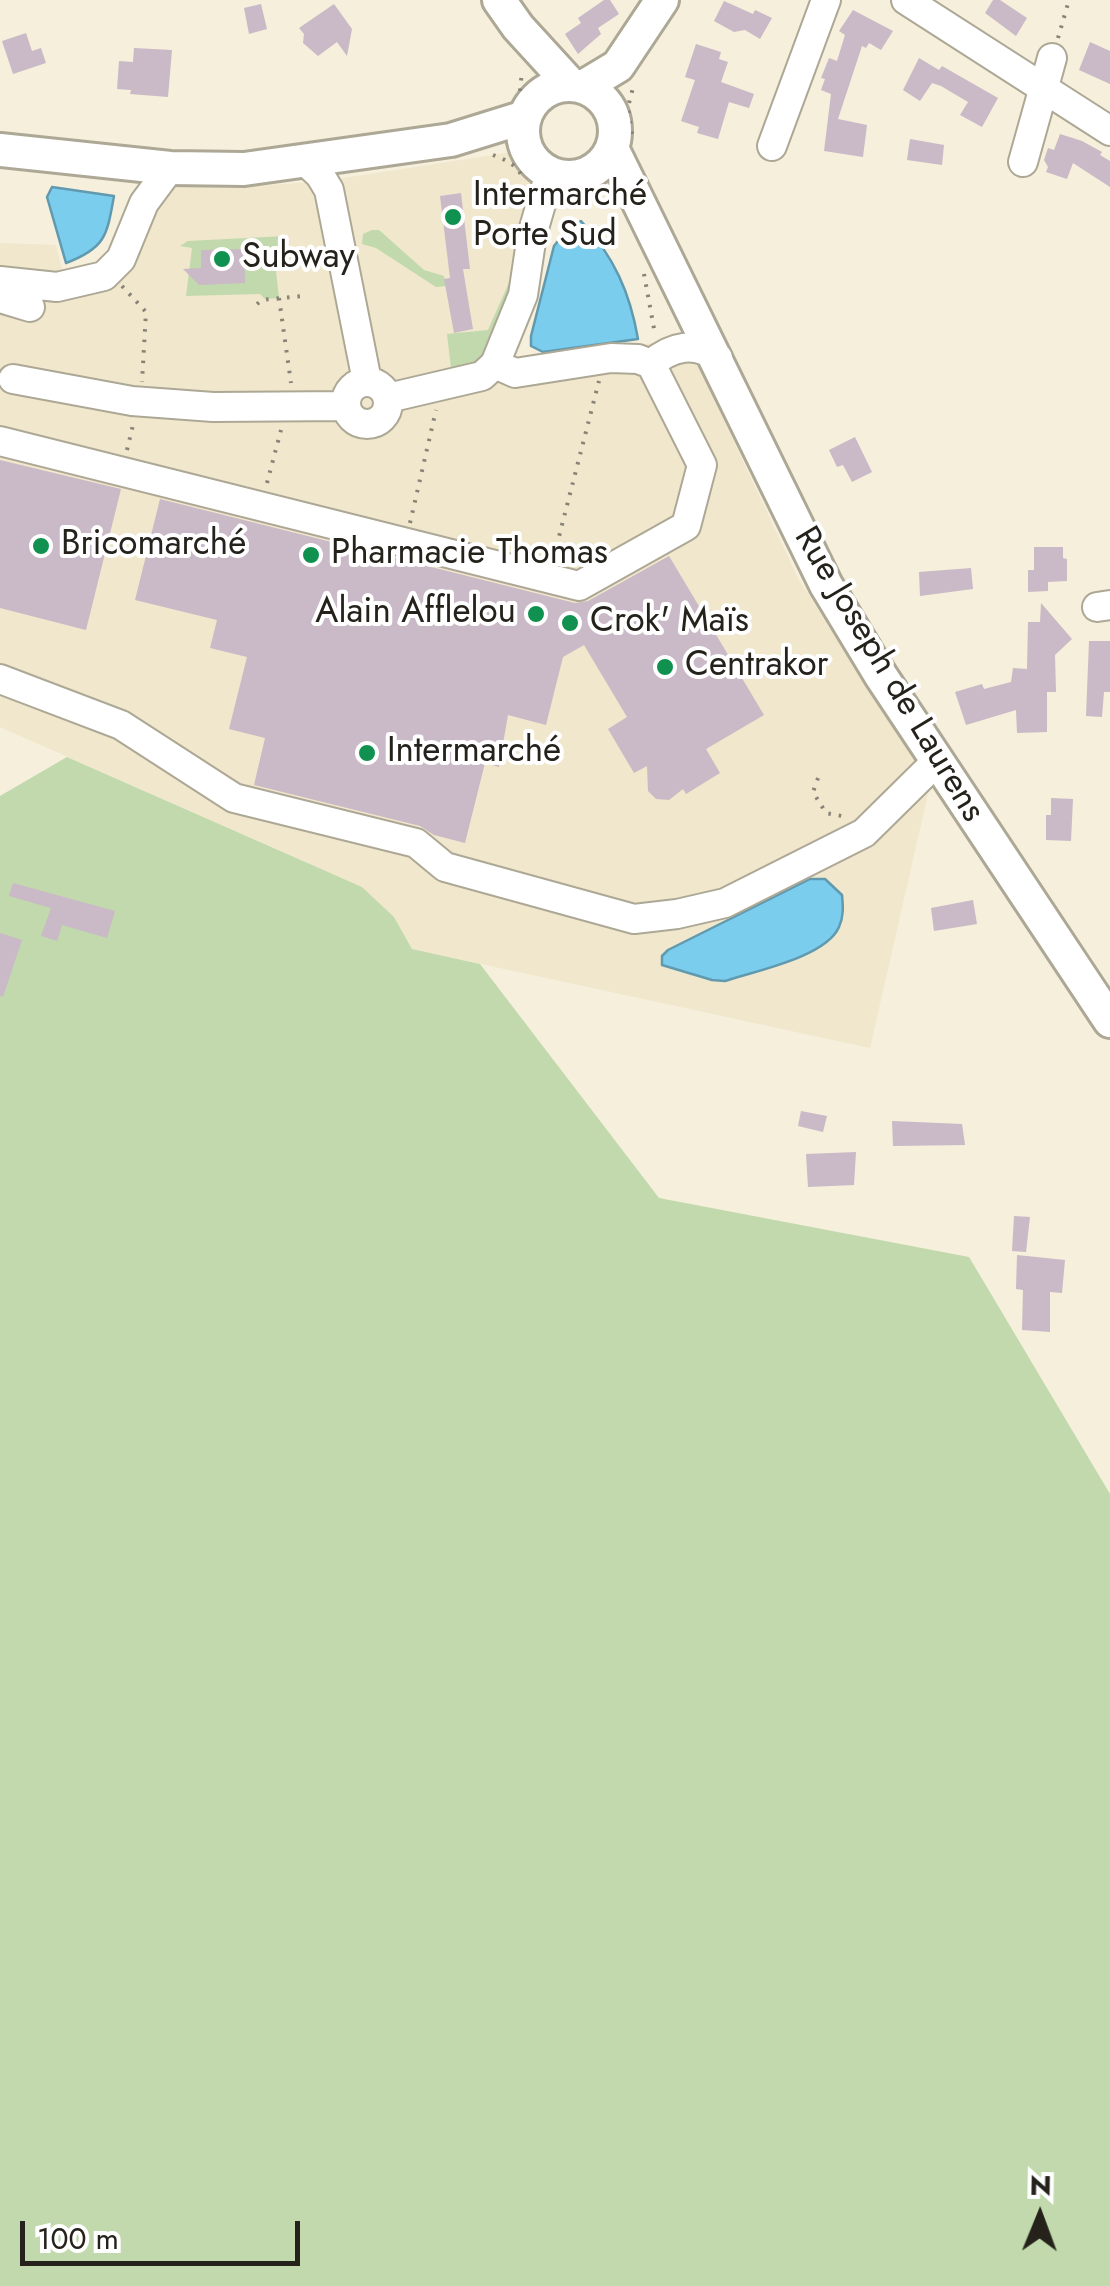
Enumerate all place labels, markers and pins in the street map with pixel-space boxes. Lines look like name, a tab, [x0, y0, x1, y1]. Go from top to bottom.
place label: Intermarché Porte Sud	[473, 176, 647, 258]
marker: Intermarché Porte Sud	[442, 206, 464, 228]
place label: Subway	[242, 238, 355, 280]
marker: Subway	[211, 248, 233, 270]
place label: Bricomarché	[61, 525, 246, 567]
place label: Pharmacie Thomas	[331, 534, 608, 576]
marker: Bricomarché	[30, 535, 52, 557]
marker: Pharmacie Thomas	[300, 544, 322, 566]
place label: Alain Afflelou	[315, 593, 516, 635]
place label: Crok' Maïs	[590, 602, 749, 644]
marker: Alain Afflelou	[525, 603, 547, 625]
marker: Crok' Maïs	[559, 612, 581, 634]
place label: Centrakor	[685, 646, 829, 688]
marker: Centrakor	[654, 656, 676, 678]
place label: Intermarché	[387, 732, 561, 774]
marker: Intermarché	[356, 742, 378, 764]

